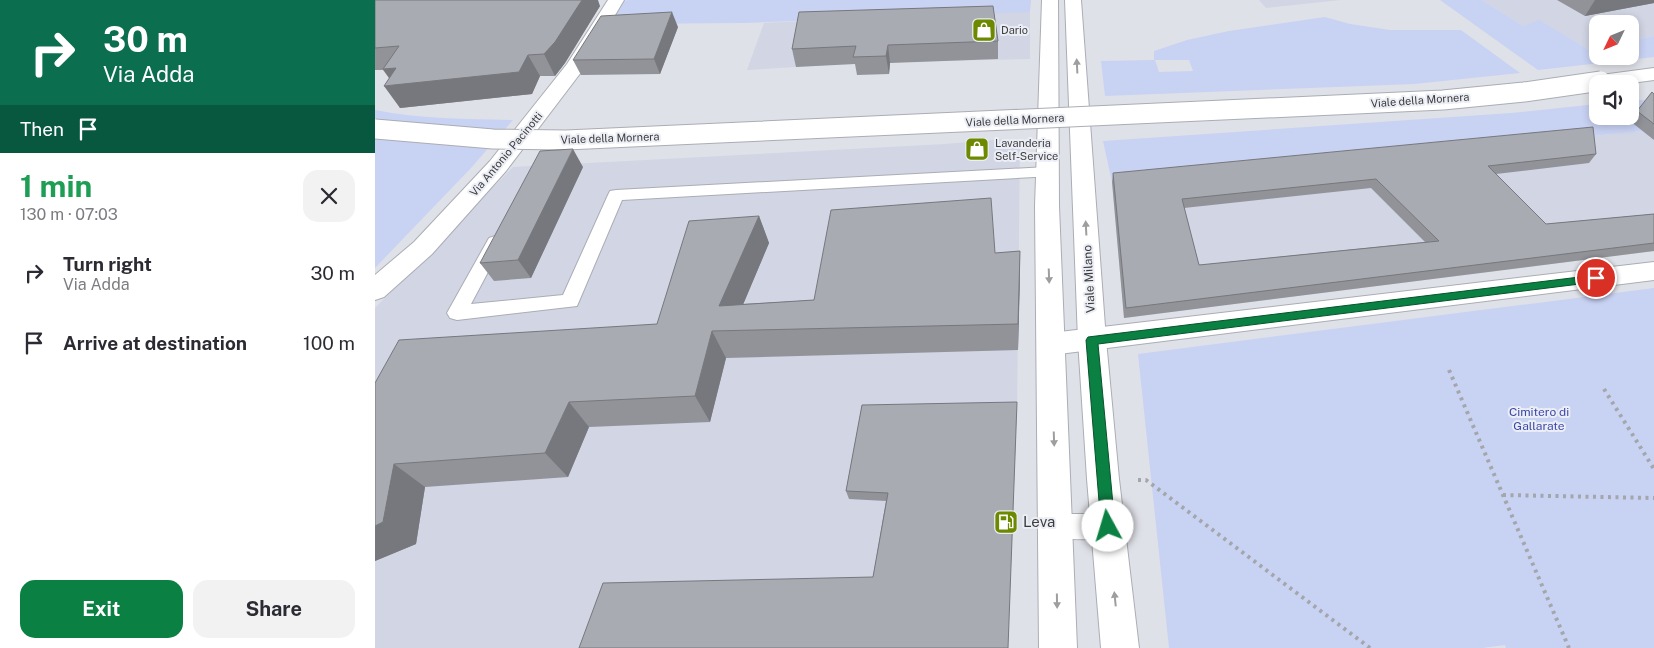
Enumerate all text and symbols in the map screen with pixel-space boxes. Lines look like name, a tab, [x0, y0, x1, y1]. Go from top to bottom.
north arrow	[1589, 15, 1639, 65]
map controls	[1589, 15, 1639, 125]
shop icon: Dario	[971, 17, 997, 43]
text: 30 m	[103, 19, 188, 60]
icon: right	[20, 20, 85, 85]
place label: Dario	[1001, 24, 1028, 36]
one-way arrow	[1072, 58, 1080, 74]
text: Via Adda	[103, 61, 195, 87]
button: sound	[1589, 75, 1639, 125]
street label: Viale della Mornera	[1370, 91, 1470, 109]
street label: Via Antonio Pacinotti	[467, 110, 545, 198]
street label: Viale della Mornera	[965, 111, 1065, 129]
icon: arrive	[74, 115, 102, 143]
text: Then	[20, 118, 64, 140]
street label: Viale della Mornera	[560, 130, 660, 146]
shop icon: Lavanderia Self-Service	[964, 136, 990, 162]
place label: Lavanderia Self-Service	[995, 137, 1058, 162]
text: 1 min	[20, 168, 92, 204]
button: close	[303, 170, 355, 222]
text: 130 m · 07:03	[20, 205, 118, 224]
one-way arrow	[1082, 220, 1090, 236]
street label: Viale Milano	[1080, 244, 1098, 313]
text: Turn right	[63, 253, 152, 275]
pin	[1575, 257, 1617, 299]
icon: right	[20, 259, 48, 287]
text: 30 m	[310, 262, 355, 284]
icon: arrive	[1582, 264, 1610, 292]
one-way arrow	[1046, 268, 1054, 284]
text: Via Adda	[63, 275, 130, 294]
icon: arrive	[20, 329, 48, 357]
text: Arrive at destination	[63, 332, 247, 354]
text: 100 m	[303, 332, 355, 354]
park label: Cimitero di Gallarate	[1509, 405, 1569, 433]
one-way arrow	[1050, 431, 1058, 447]
position arrow	[1081, 499, 1133, 551]
fuel station icon: Leva	[993, 509, 1019, 535]
place label: Leva	[1023, 513, 1055, 530]
button: Exit	[20, 580, 183, 638]
button: Share	[193, 580, 355, 638]
one-way arrow	[1111, 591, 1119, 607]
one-way arrow	[1053, 593, 1061, 609]

